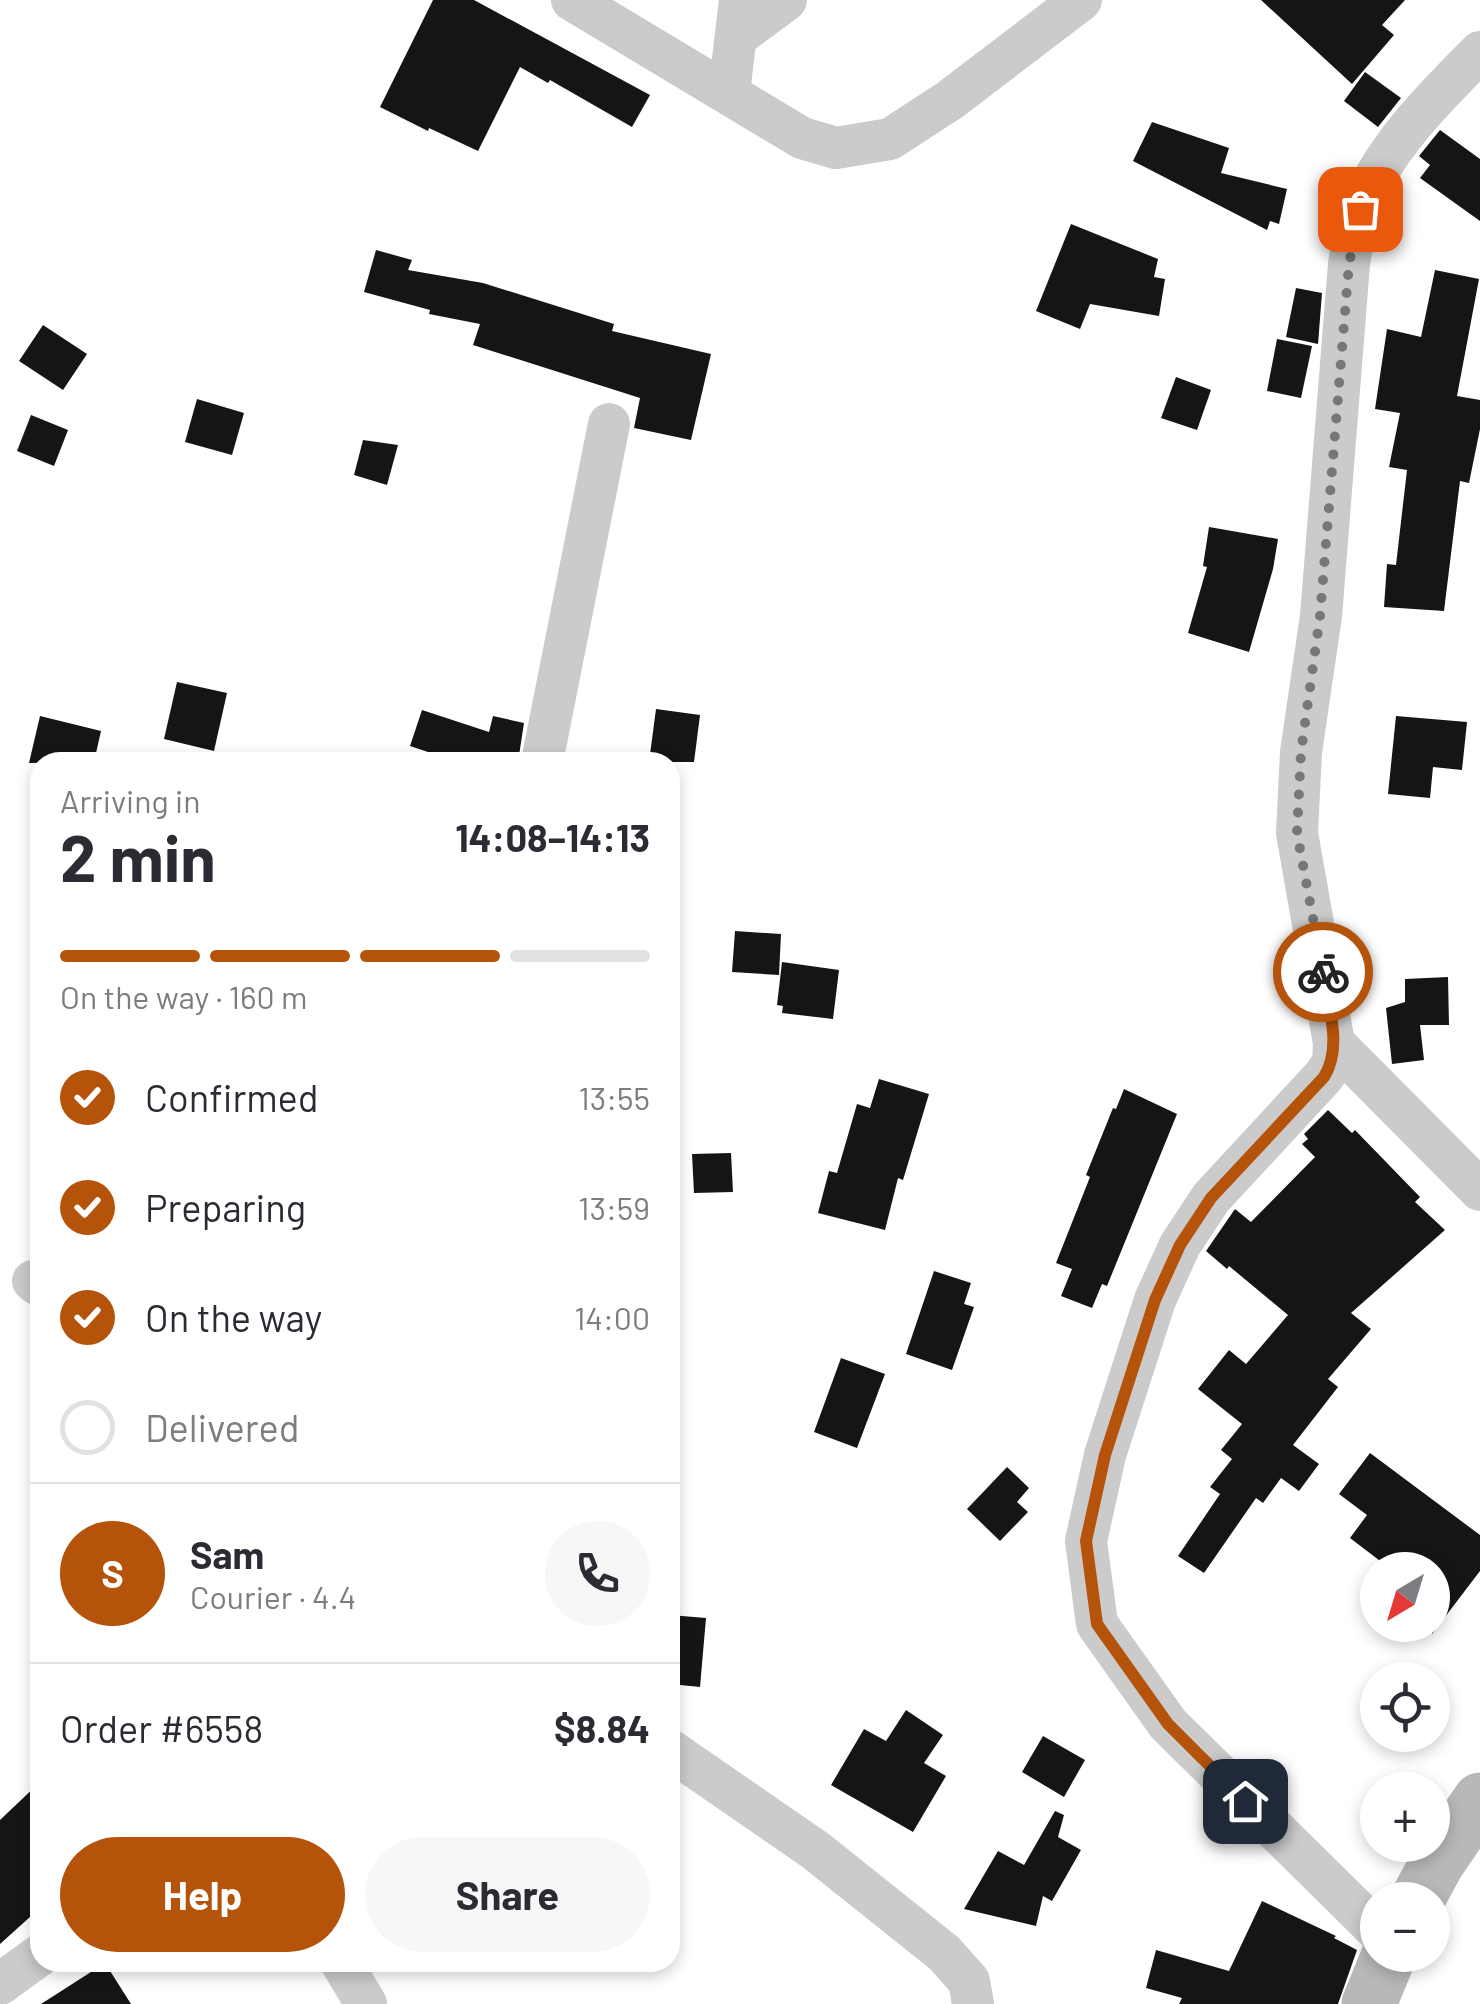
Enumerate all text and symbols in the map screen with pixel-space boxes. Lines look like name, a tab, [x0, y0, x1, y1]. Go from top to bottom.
pin	[1318, 167, 1403, 252]
icon: bag	[1333, 182, 1388, 237]
text: Arriving in	[60, 781, 200, 819]
text: 14:08–14:13	[455, 814, 650, 860]
text: 2 min	[60, 817, 216, 895]
courier	[1273, 922, 1373, 1022]
icon: bike	[1296, 945, 1351, 1000]
text: On the way · 160 m	[60, 977, 307, 1015]
icon: check	[60, 1070, 115, 1125]
text: Confirmed	[145, 1074, 318, 1120]
text: 13:55	[579, 1078, 650, 1116]
icon: check	[60, 1180, 115, 1235]
text: Preparing	[145, 1184, 306, 1230]
text: 13:59	[578, 1188, 650, 1226]
icon: check	[60, 1290, 115, 1345]
text: On the way	[145, 1294, 322, 1340]
text: 14:00	[574, 1298, 650, 1336]
text: Delivered	[145, 1404, 299, 1450]
button: phone	[545, 1521, 650, 1626]
text: Sam	[190, 1531, 264, 1577]
text: S	[101, 1550, 124, 1596]
north arrow	[1360, 1552, 1450, 1642]
map controls	[1360, 1552, 1450, 1972]
text: Courier · 4.4	[190, 1577, 356, 1615]
button: locate	[1360, 1662, 1450, 1752]
text: Order #6558	[60, 1705, 263, 1751]
text: $8.84	[554, 1705, 650, 1751]
pin	[1203, 1759, 1288, 1844]
button: +	[1360, 1772, 1450, 1862]
icon: home	[1218, 1774, 1273, 1829]
button: Help	[60, 1837, 345, 1952]
button: Share	[365, 1837, 650, 1952]
button: −	[1360, 1882, 1450, 1972]

